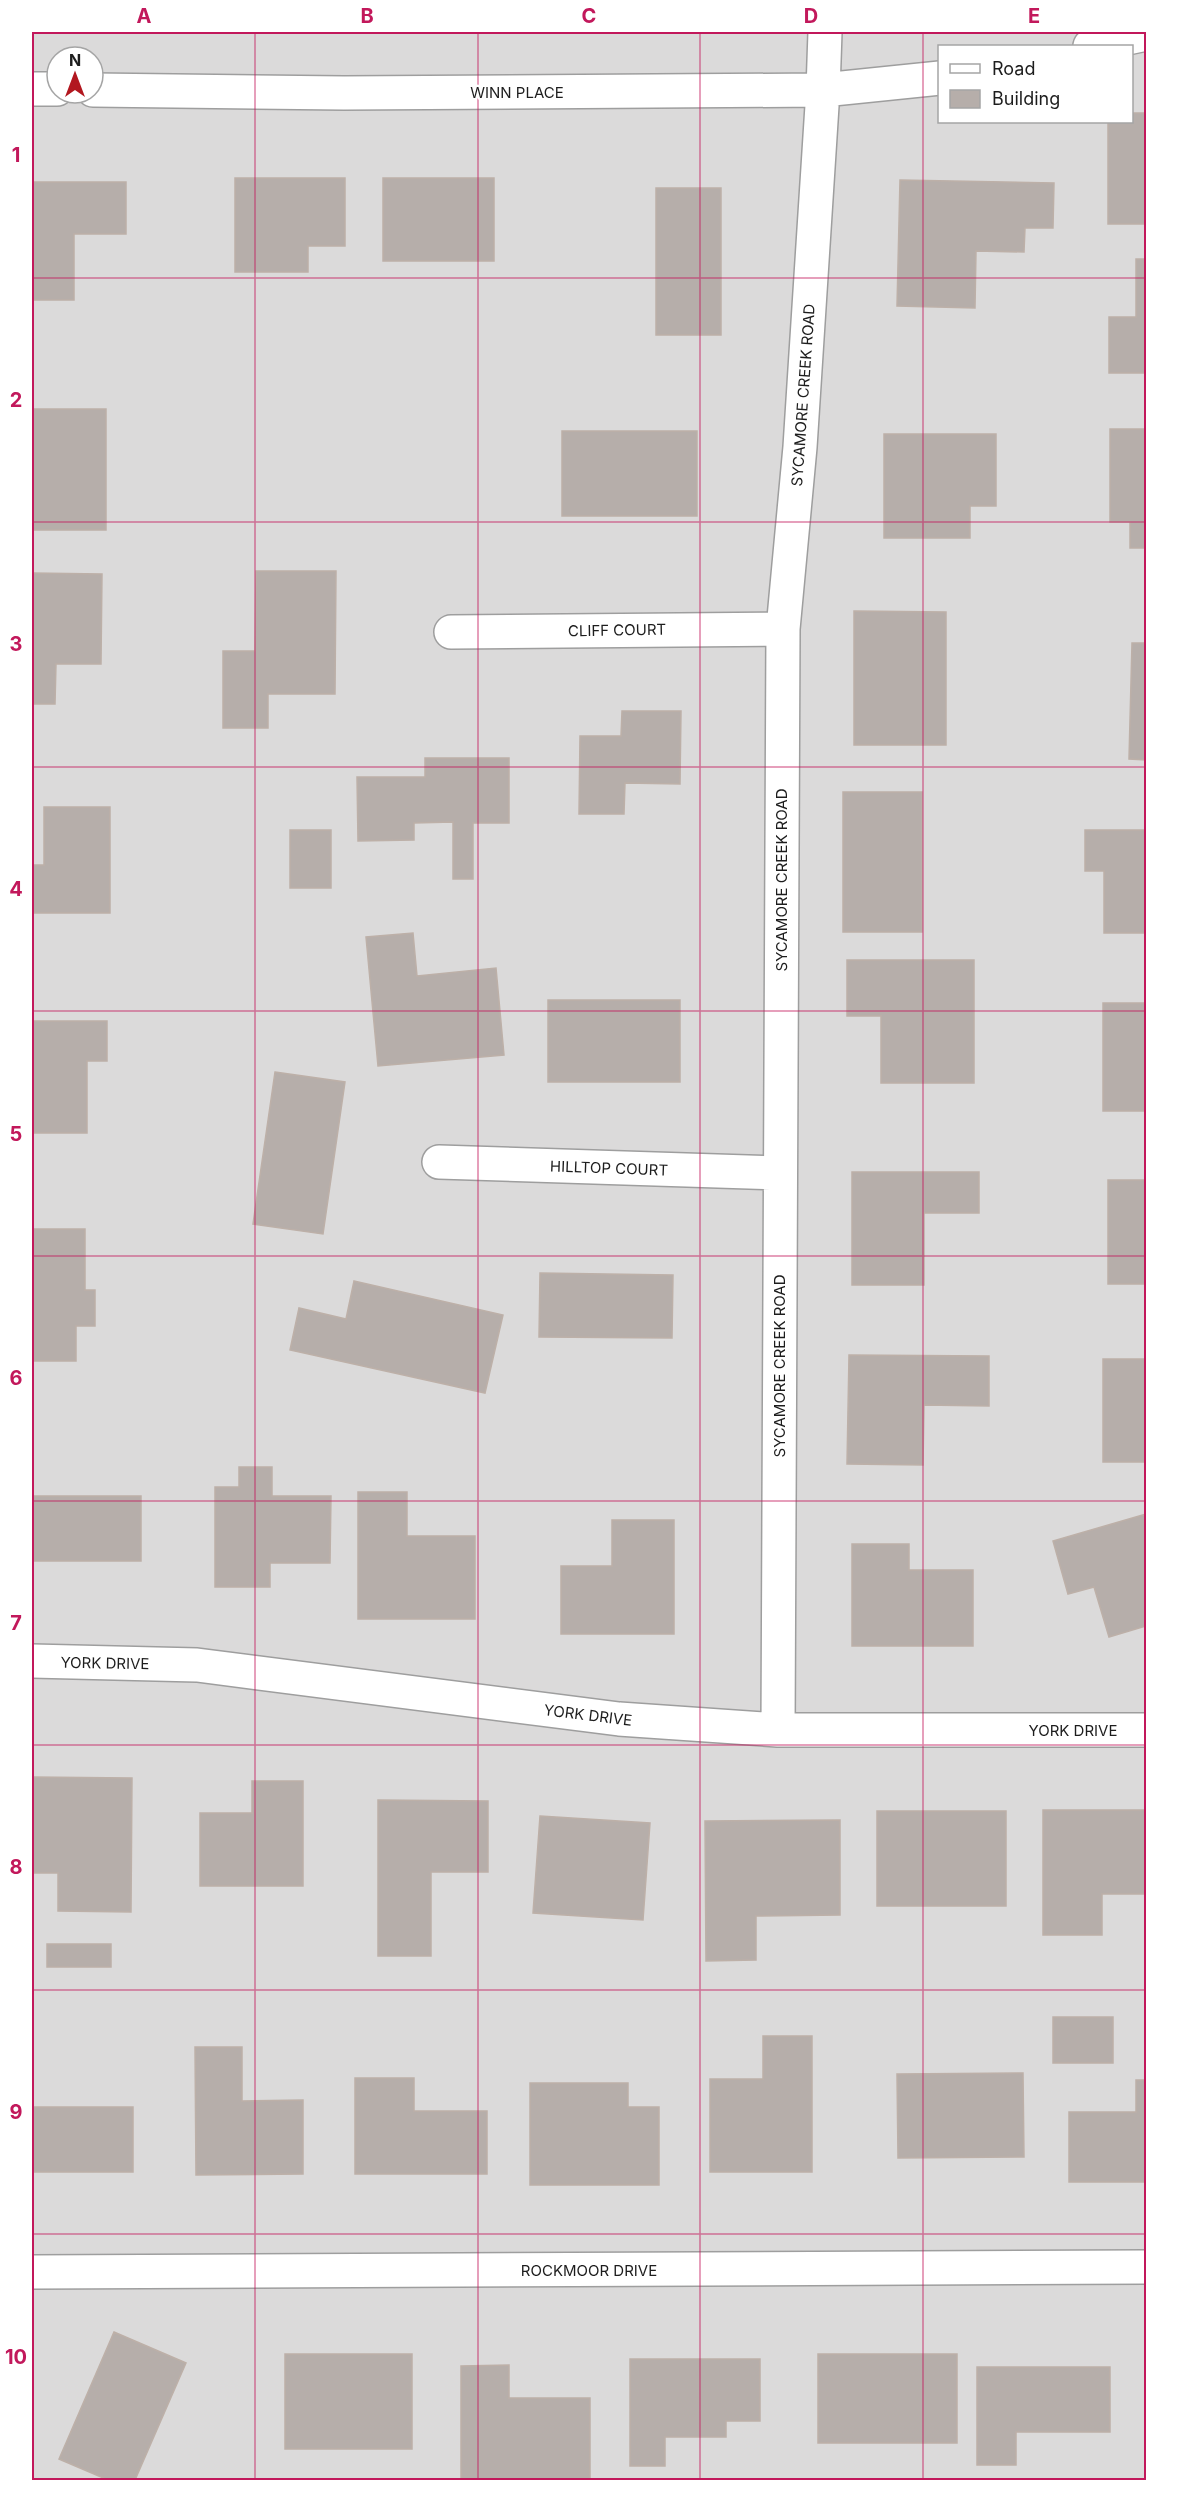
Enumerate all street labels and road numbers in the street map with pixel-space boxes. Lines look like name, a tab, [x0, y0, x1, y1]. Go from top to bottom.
street label: WINN PLACE	[470, 83, 564, 102]
street label: SYCAMORE CREEK ROAD	[787, 303, 819, 487]
street label: CLIFF COURT	[568, 620, 666, 640]
street label: SYCAMORE CREEK ROAD	[772, 789, 791, 971]
street label: HILLTOP COURT	[550, 1156, 668, 1180]
street label: SYCAMORE CREEK ROAD	[770, 1275, 789, 1457]
street label: YORK DRIVE	[60, 1653, 150, 1673]
street label: YORK DRIVE	[543, 1700, 633, 1730]
street label: YORK DRIVE	[1029, 1721, 1117, 1740]
street label: ROCKMOOR DRIVE	[521, 2261, 657, 2280]

